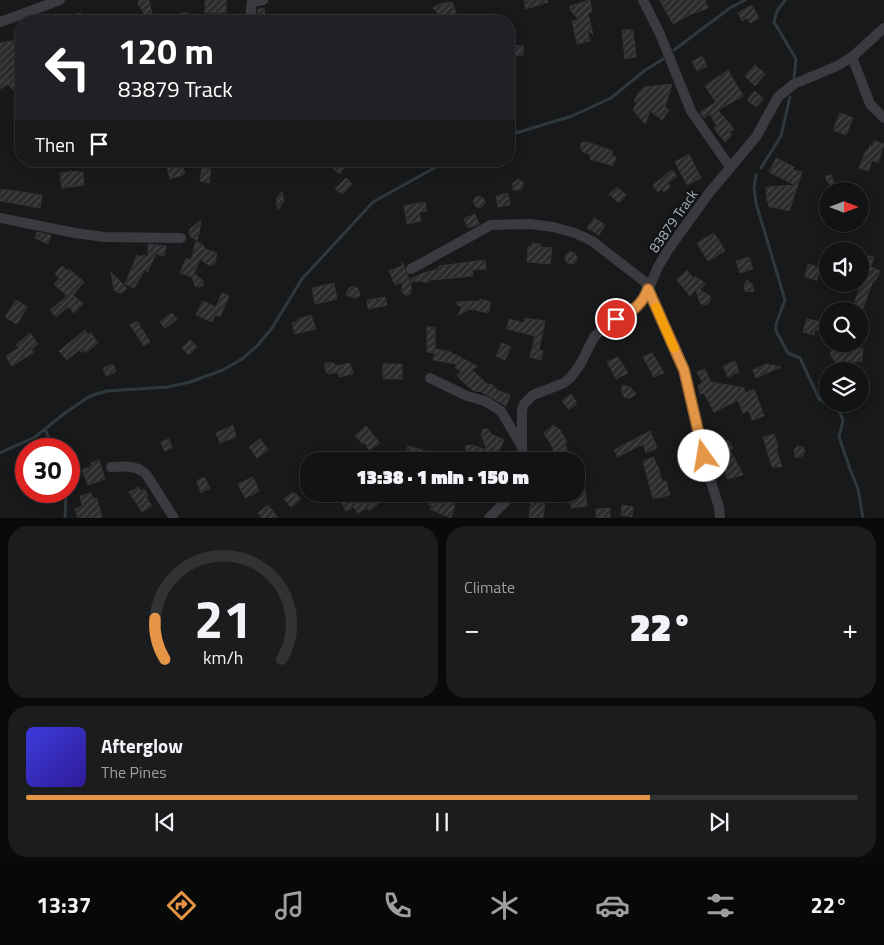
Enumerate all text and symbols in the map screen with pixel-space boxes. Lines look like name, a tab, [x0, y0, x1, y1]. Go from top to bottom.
text: 120 m	[118, 24, 214, 78]
icon: left	[35, 35, 100, 100]
text: 83879 Track	[118, 72, 233, 106]
text: Then	[35, 130, 75, 159]
icon: arrive	[85, 130, 113, 158]
north arrow	[819, 182, 869, 232]
map controls	[819, 182, 869, 412]
street label: 83879 Track	[643, 185, 702, 257]
button: sound	[819, 242, 869, 292]
pin	[595, 298, 637, 340]
button: search	[819, 302, 869, 352]
icon: arrive	[602, 305, 630, 333]
button: layers	[819, 362, 869, 412]
position arrow	[677, 429, 729, 481]
speed limit sign: 30	[15, 438, 80, 503]
text: 13:38 · 1 min · 150 m	[356, 462, 529, 491]
text: Climate	[464, 575, 515, 599]
text: 21	[194, 579, 252, 658]
text: 22°	[630, 598, 692, 656]
text: −	[464, 607, 480, 650]
text: +	[842, 607, 858, 650]
text: km/h	[203, 644, 243, 671]
text: Afterglow	[101, 731, 183, 760]
text: The Pines	[101, 760, 167, 784]
icon: previous	[151, 808, 179, 836]
icon: pause	[428, 808, 456, 836]
icon: next	[705, 808, 733, 836]
text: 13:37	[36, 888, 91, 922]
icon: directions	[164, 888, 199, 923]
icon: music	[272, 888, 307, 923]
icon: phone	[380, 888, 415, 923]
icon: climate	[487, 888, 522, 923]
icon: car	[595, 888, 630, 923]
icon: filters	[703, 888, 738, 923]
text: 22°	[811, 888, 848, 922]

